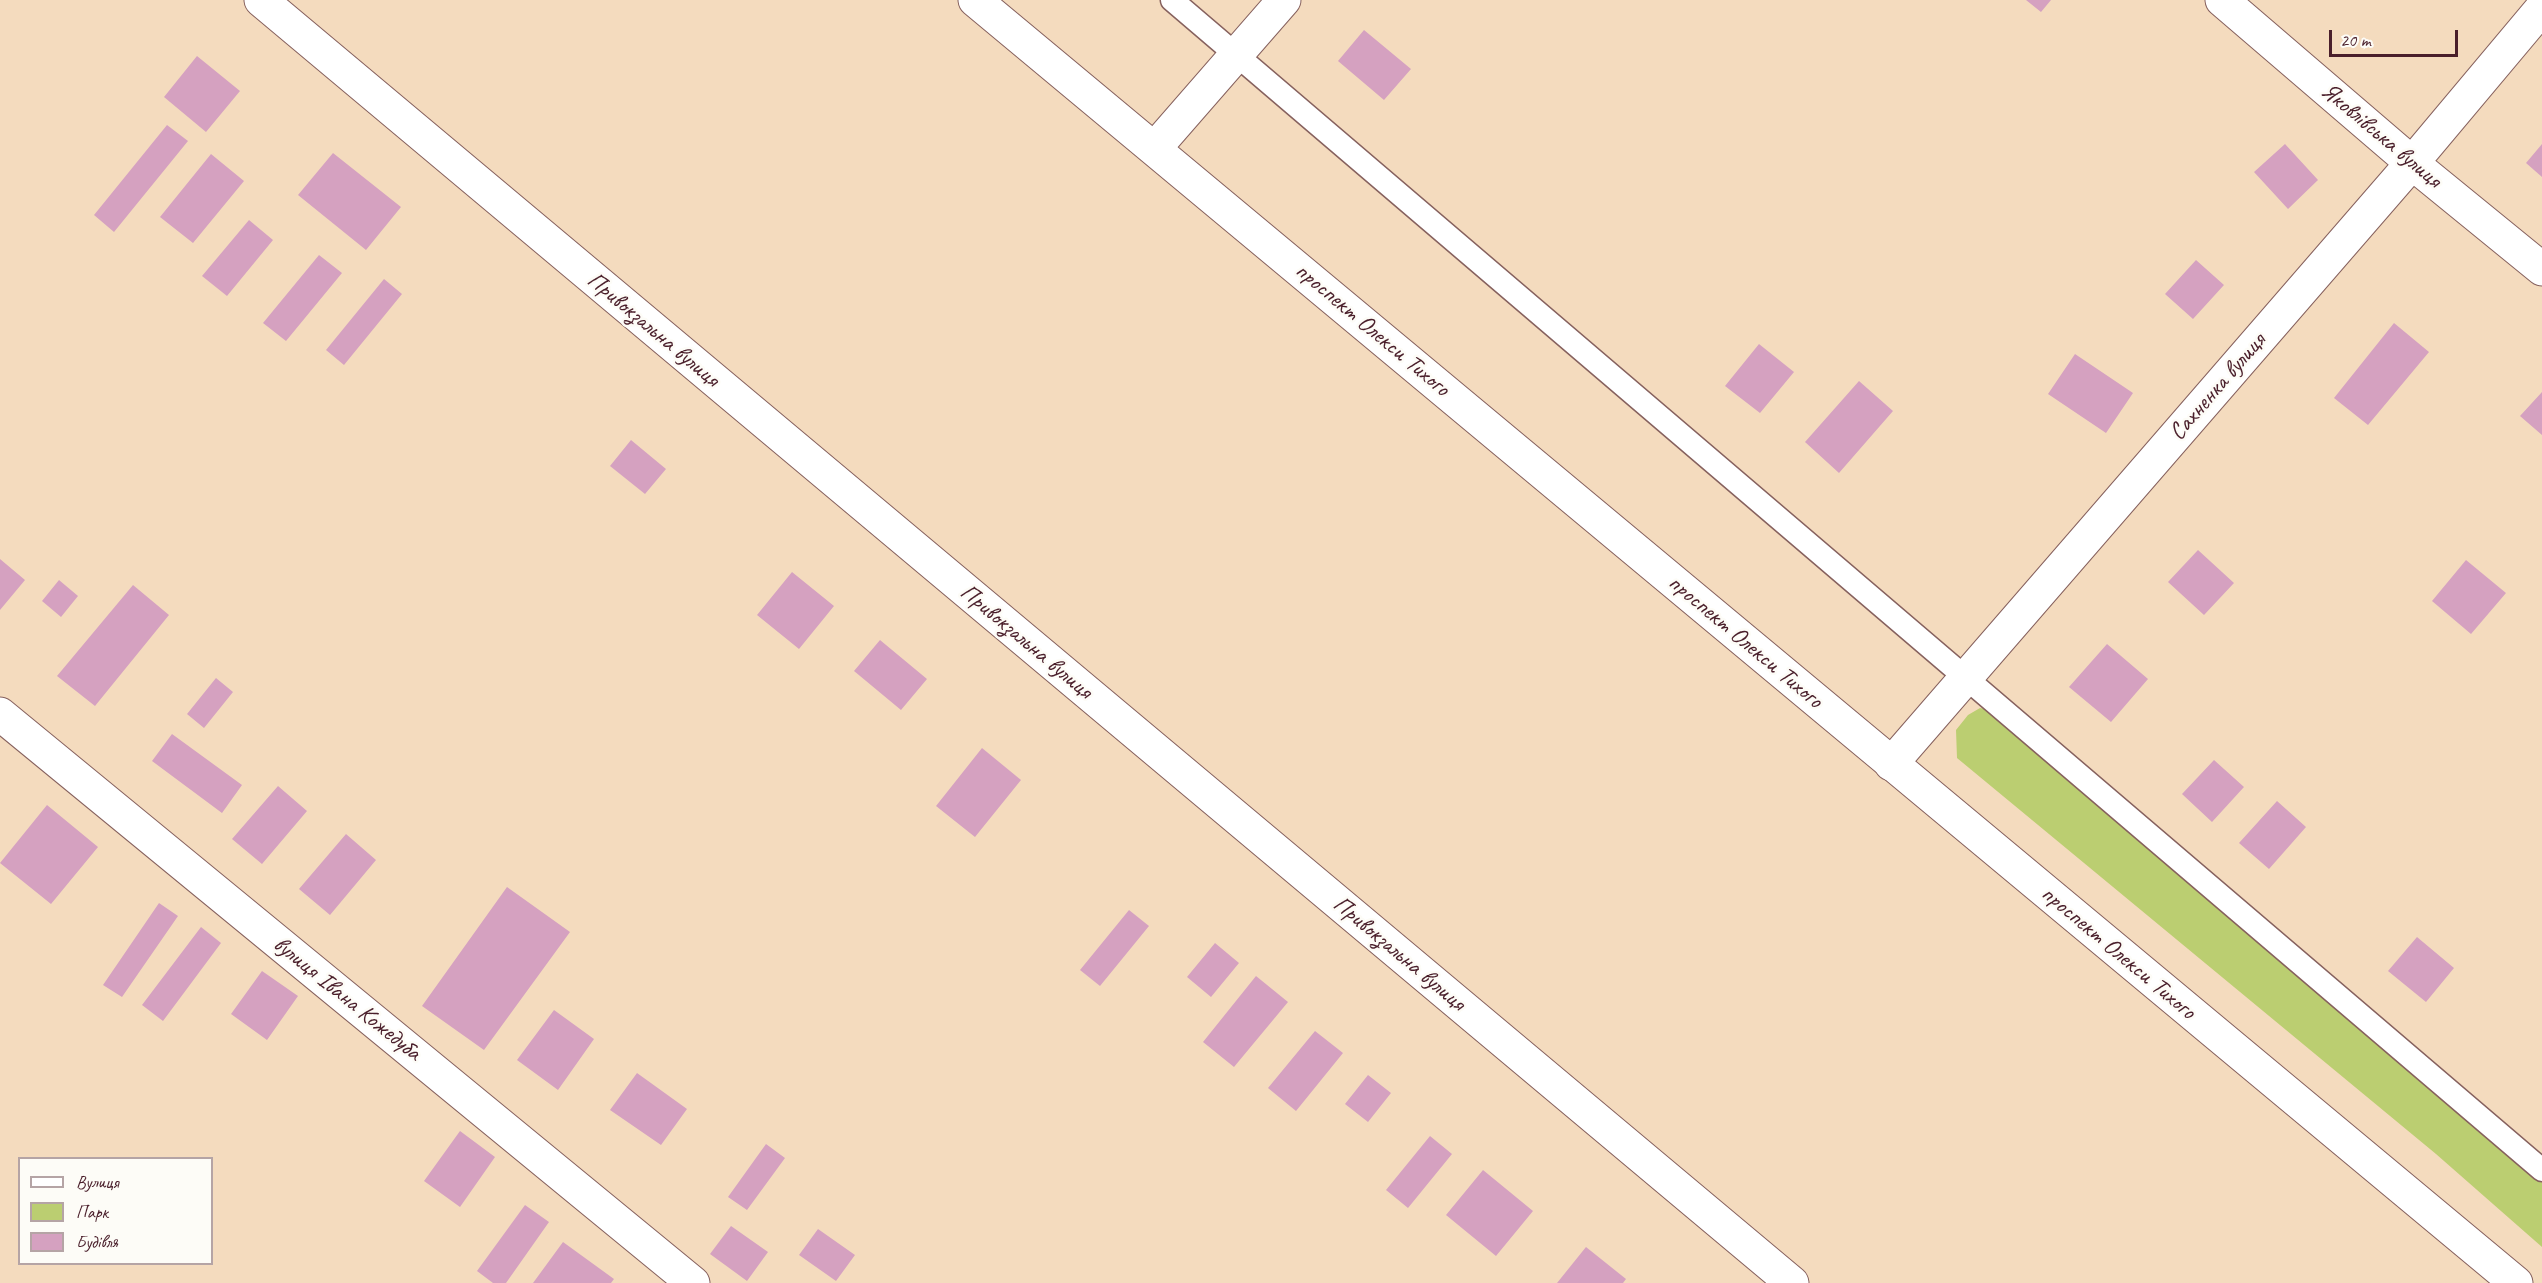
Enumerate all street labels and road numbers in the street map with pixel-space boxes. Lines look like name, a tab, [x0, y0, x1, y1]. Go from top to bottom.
street label: Яковлівська вулиця	[2315, 77, 2447, 195]
street label: проспект Олекси Тихого	[1289, 257, 1455, 403]
street label: Привокзальна вулиця	[581, 266, 725, 394]
street label: Сахненка вулиця	[2164, 327, 2272, 447]
street label: проспект Олекси Тихого	[1662, 569, 1828, 715]
street label: Привокзальна вулиця	[954, 578, 1098, 706]
street label: проспект Олекси Тихого	[2035, 880, 2201, 1026]
street label: Привокзальна вулиця	[1327, 890, 1471, 1018]
street label: вулиця Івана Кожедуба	[267, 930, 427, 1068]

